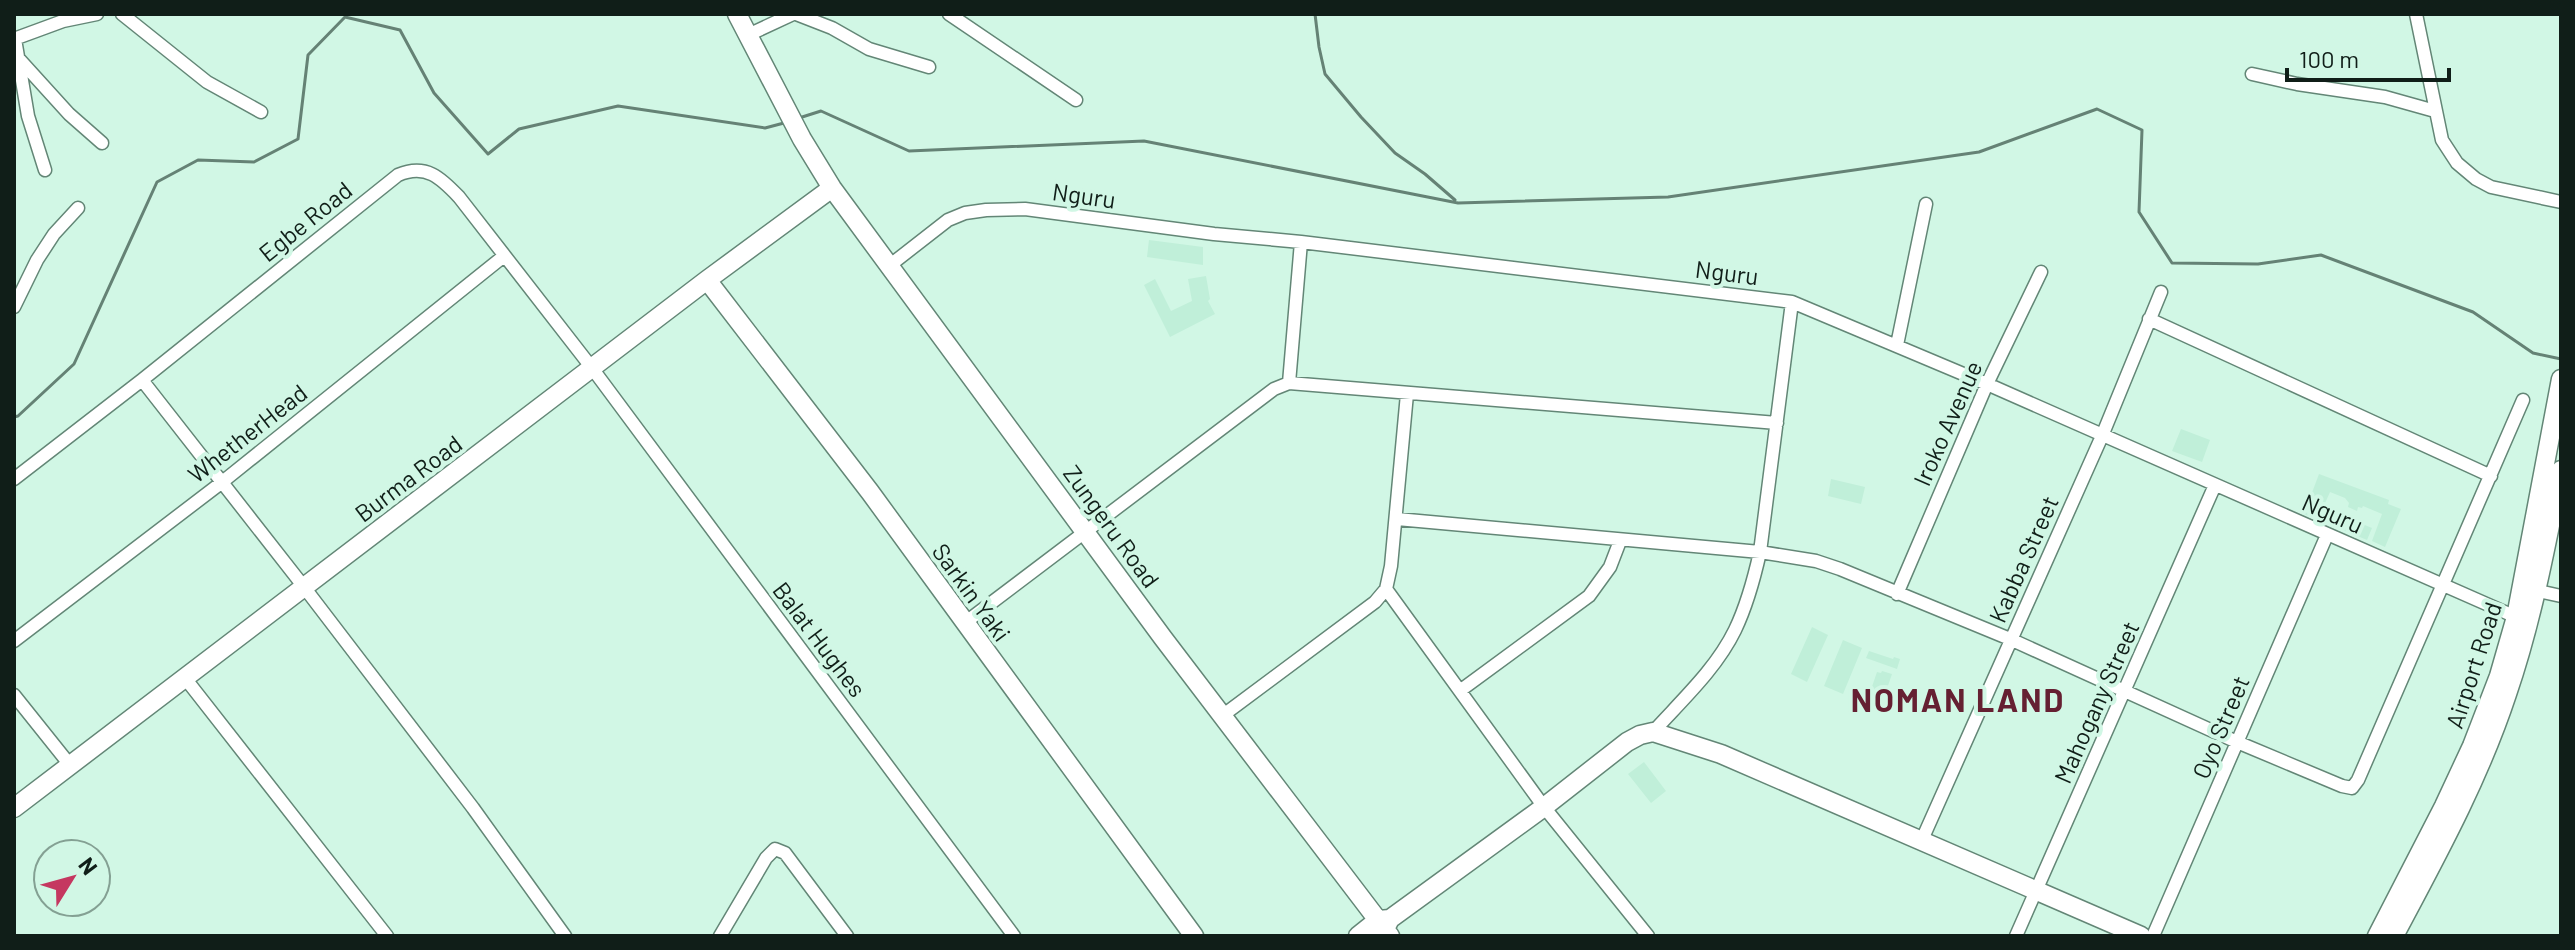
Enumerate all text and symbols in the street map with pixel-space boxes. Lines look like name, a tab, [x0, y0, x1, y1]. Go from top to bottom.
scale bar	[2287, 32, 2449, 82]
text: 100 m	[2299, 44, 2359, 73]
street label: Egbe Road	[253, 175, 357, 267]
street label: Nguru	[1051, 176, 1117, 214]
street label: Nguru	[1694, 254, 1760, 290]
street label: Iroko Avenue	[1907, 356, 1987, 490]
street label: WhetherHead	[182, 377, 312, 489]
street label: Burma Road	[349, 428, 467, 528]
street label: Zungeru Road	[1058, 459, 1166, 593]
street label: Nguru	[2298, 487, 2368, 539]
street label: Kabba Street	[1982, 491, 2064, 627]
street label: Sarkin Yaki	[927, 537, 1017, 647]
street label: Balat Hughes	[767, 576, 873, 702]
street label: Airport Road	[2439, 598, 2507, 732]
street label: Mahogany Street	[2047, 616, 2145, 788]
street label: Oyo Street	[2185, 671, 2255, 783]
district label: NOMAN LAND	[1851, 680, 2065, 718]
north arrow	[32, 838, 112, 918]
text: N	[74, 852, 104, 879]

